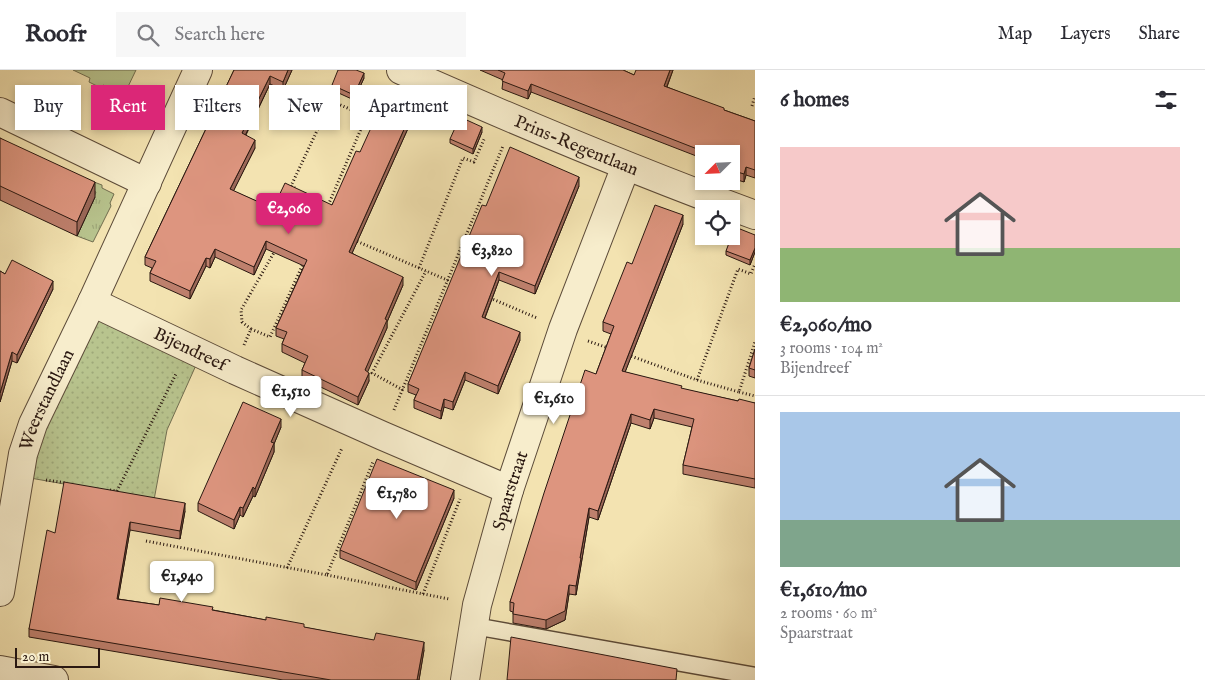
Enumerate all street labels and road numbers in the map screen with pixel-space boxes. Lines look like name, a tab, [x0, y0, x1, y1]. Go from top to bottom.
street label: Prins-Regentlaan	[511, 111, 642, 182]
street label: Bijendreef	[150, 323, 233, 379]
street label: Weerstandlaan	[15, 345, 81, 454]
street label: Spaarstraat	[488, 448, 534, 533]

